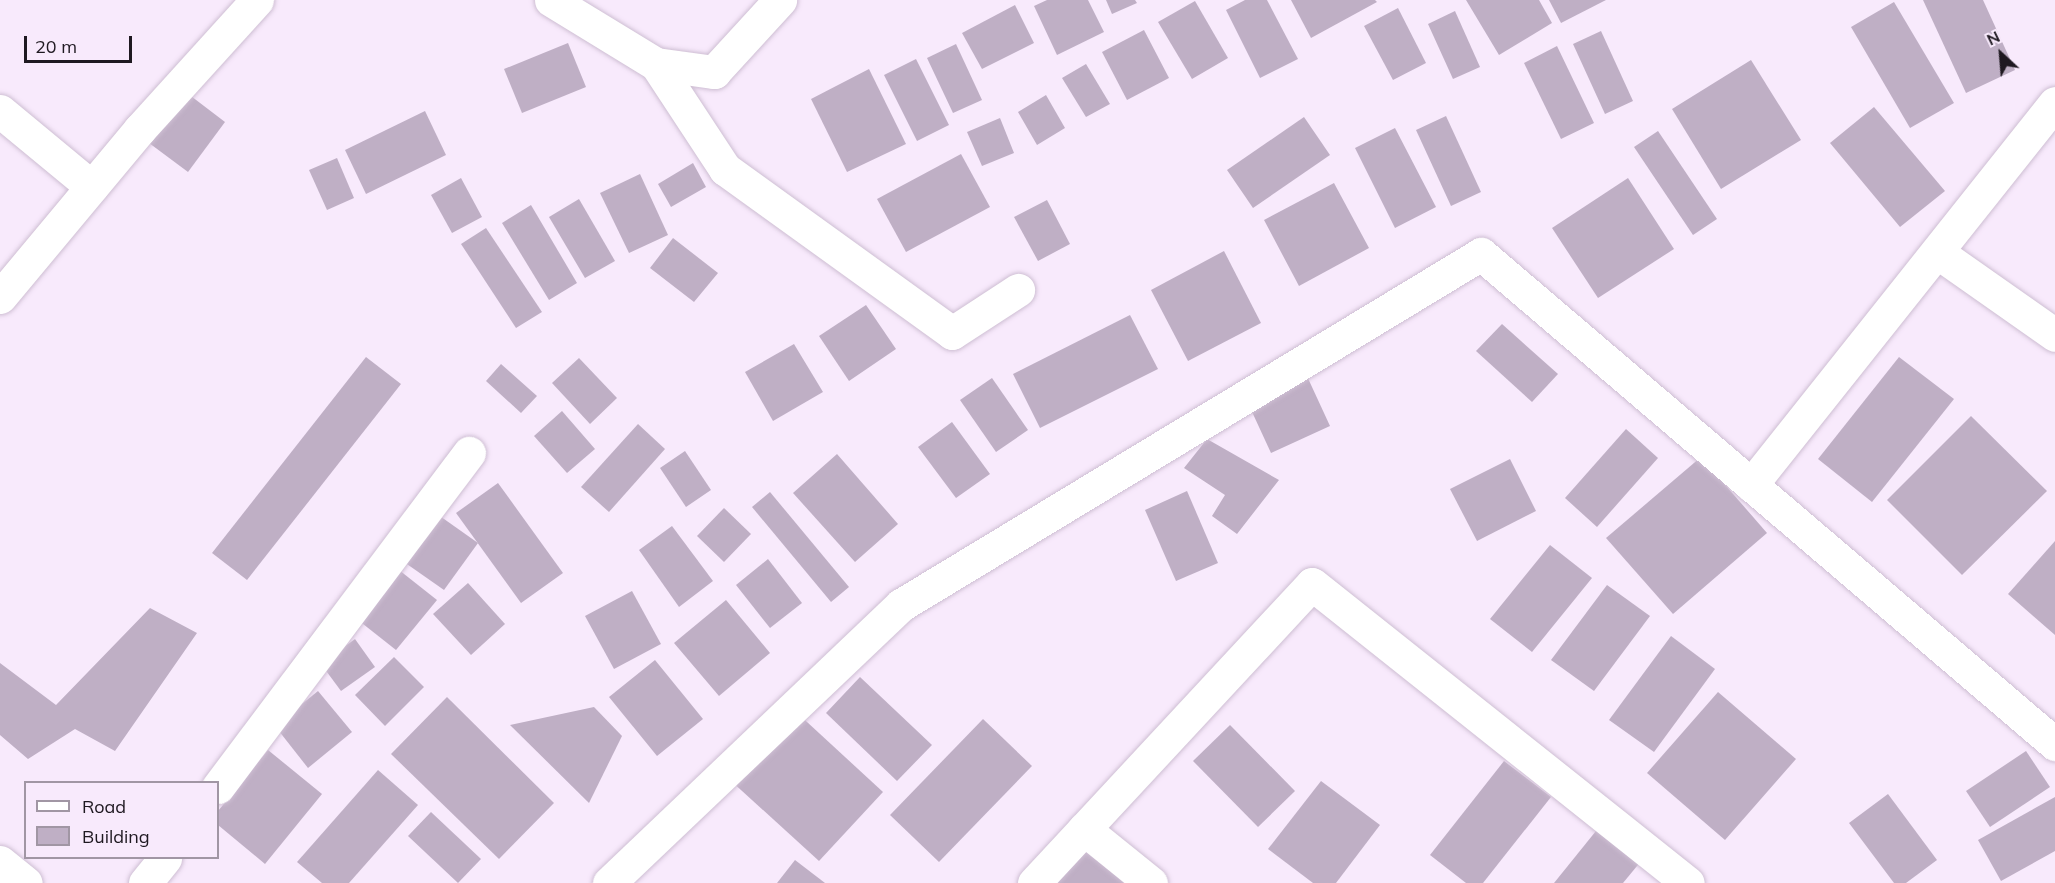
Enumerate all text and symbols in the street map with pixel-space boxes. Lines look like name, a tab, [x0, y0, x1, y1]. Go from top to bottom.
scale bar	[27, 24, 135, 62]
north arrow	[1971, 24, 2031, 84]
text: N	[1983, 26, 2003, 49]
text: 20 m	[35, 35, 77, 58]
legend	[24, 781, 219, 859]
text: Road	[82, 795, 126, 818]
text: Building	[82, 825, 150, 848]

